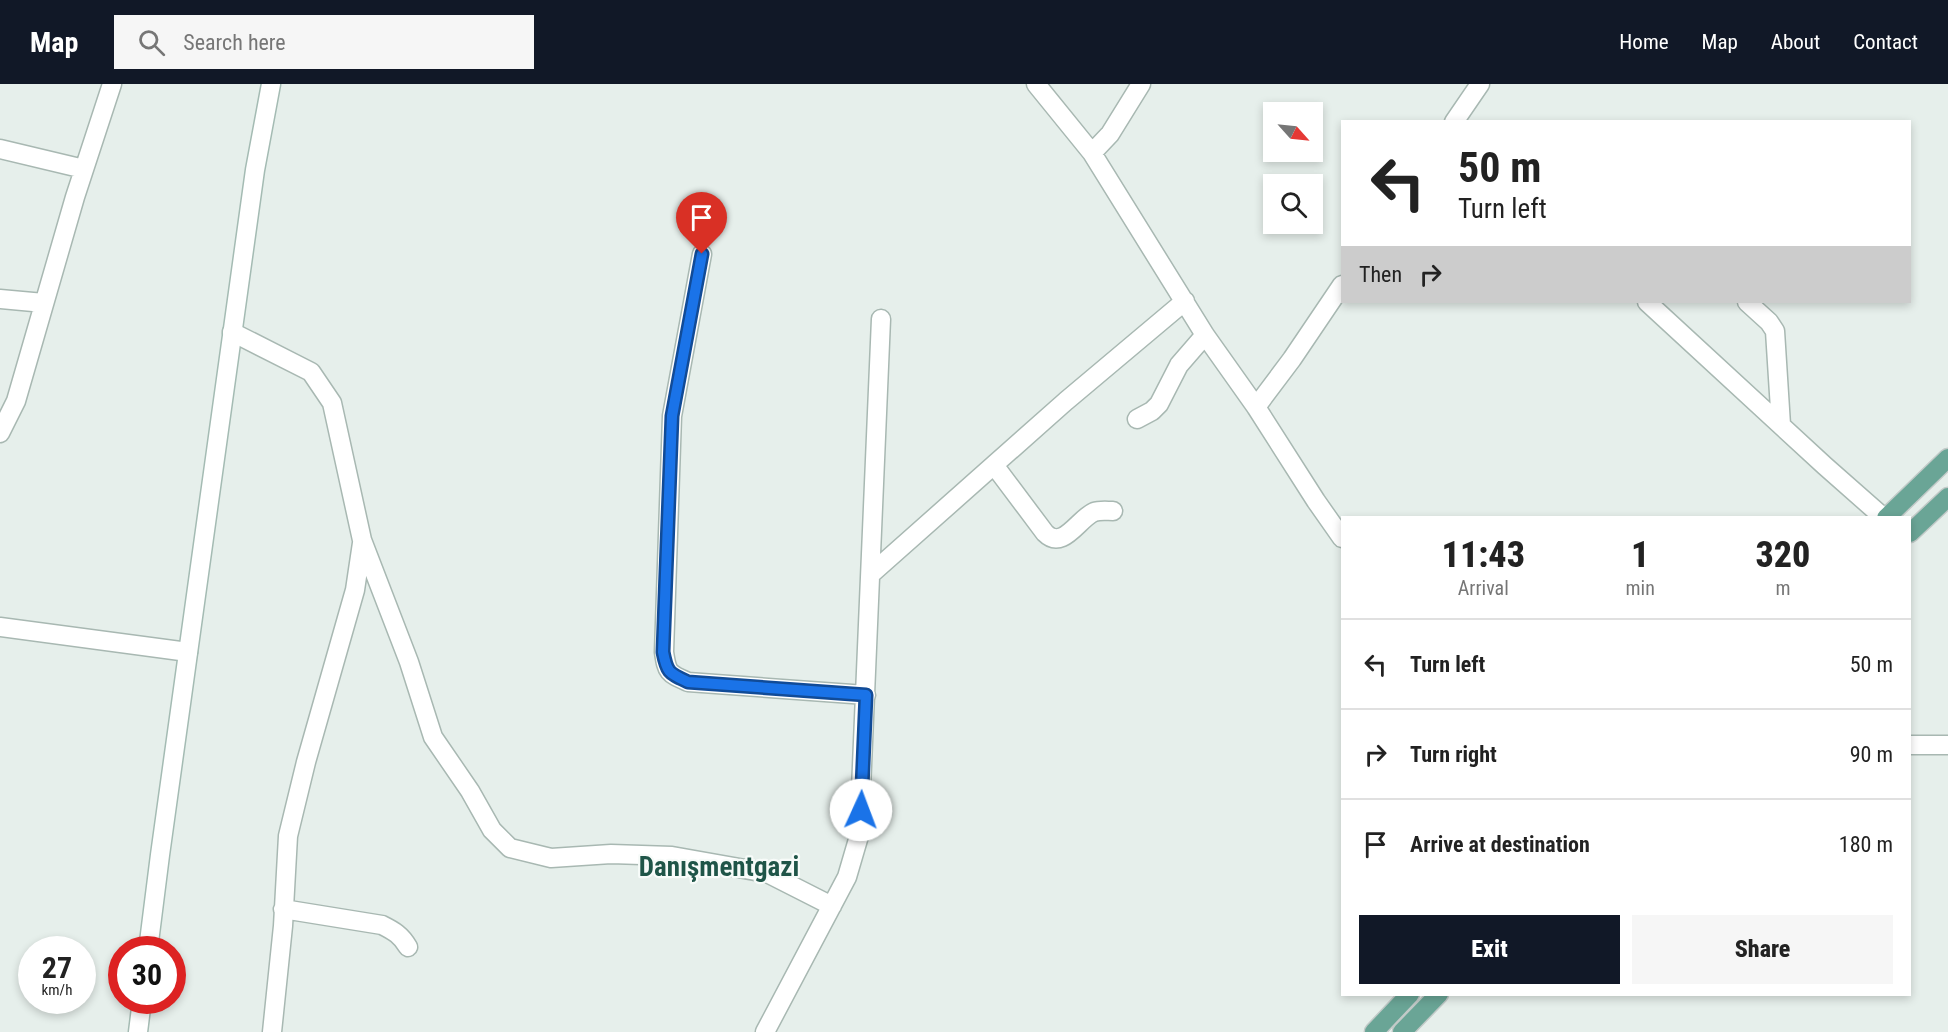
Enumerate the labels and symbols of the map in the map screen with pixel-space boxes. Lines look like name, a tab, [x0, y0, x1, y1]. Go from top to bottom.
north arrow	[1263, 102, 1323, 162]
pin	[676, 192, 727, 254]
position arrow	[829, 778, 893, 842]
district label: Danışmentgazi	[639, 851, 799, 883]
speed limit sign: 30	[108, 936, 186, 1014]

